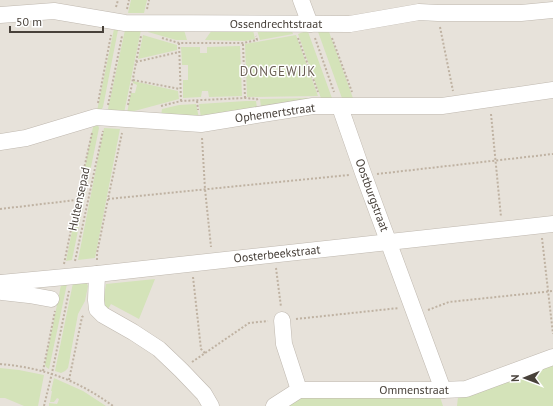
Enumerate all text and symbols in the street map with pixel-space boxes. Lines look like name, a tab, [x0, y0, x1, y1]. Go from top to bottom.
scale bar	[10, 8, 103, 34]
text: 50 m	[16, 14, 42, 29]
street label: Ossendrechtstraat	[230, 16, 322, 31]
district label: DONGEWIJK	[240, 63, 316, 80]
street label: Ophemertstraat	[234, 99, 316, 126]
street label: Oostburgstraat	[352, 156, 393, 233]
street label: Hultensepad	[64, 166, 93, 232]
street label: Oosterbeekstraat	[233, 241, 321, 266]
north arrow	[505, 358, 545, 398]
text: N	[508, 374, 522, 382]
street label: Ommenstraat	[379, 382, 449, 397]

